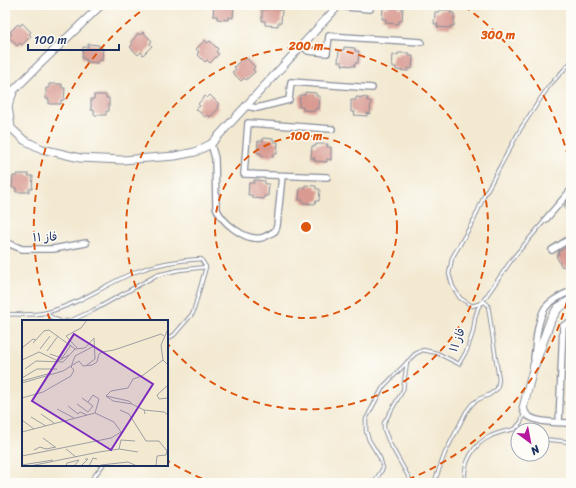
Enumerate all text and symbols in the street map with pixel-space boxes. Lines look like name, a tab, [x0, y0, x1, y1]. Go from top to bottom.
text: 300 m	[480, 24, 516, 46]
scale bar	[28, 26, 119, 52]
text: 100 m	[34, 29, 67, 51]
text: 200 m	[288, 35, 324, 57]
text: 100 m	[290, 125, 323, 147]
centre of rings	[299, 220, 313, 234]
street label: فاز ۱۱	[32, 226, 58, 248]
inset map	[22, 320, 168, 466]
street label: فاز ۱۱	[442, 325, 472, 355]
north arrow	[510, 422, 550, 462]
text: N	[526, 439, 544, 460]

